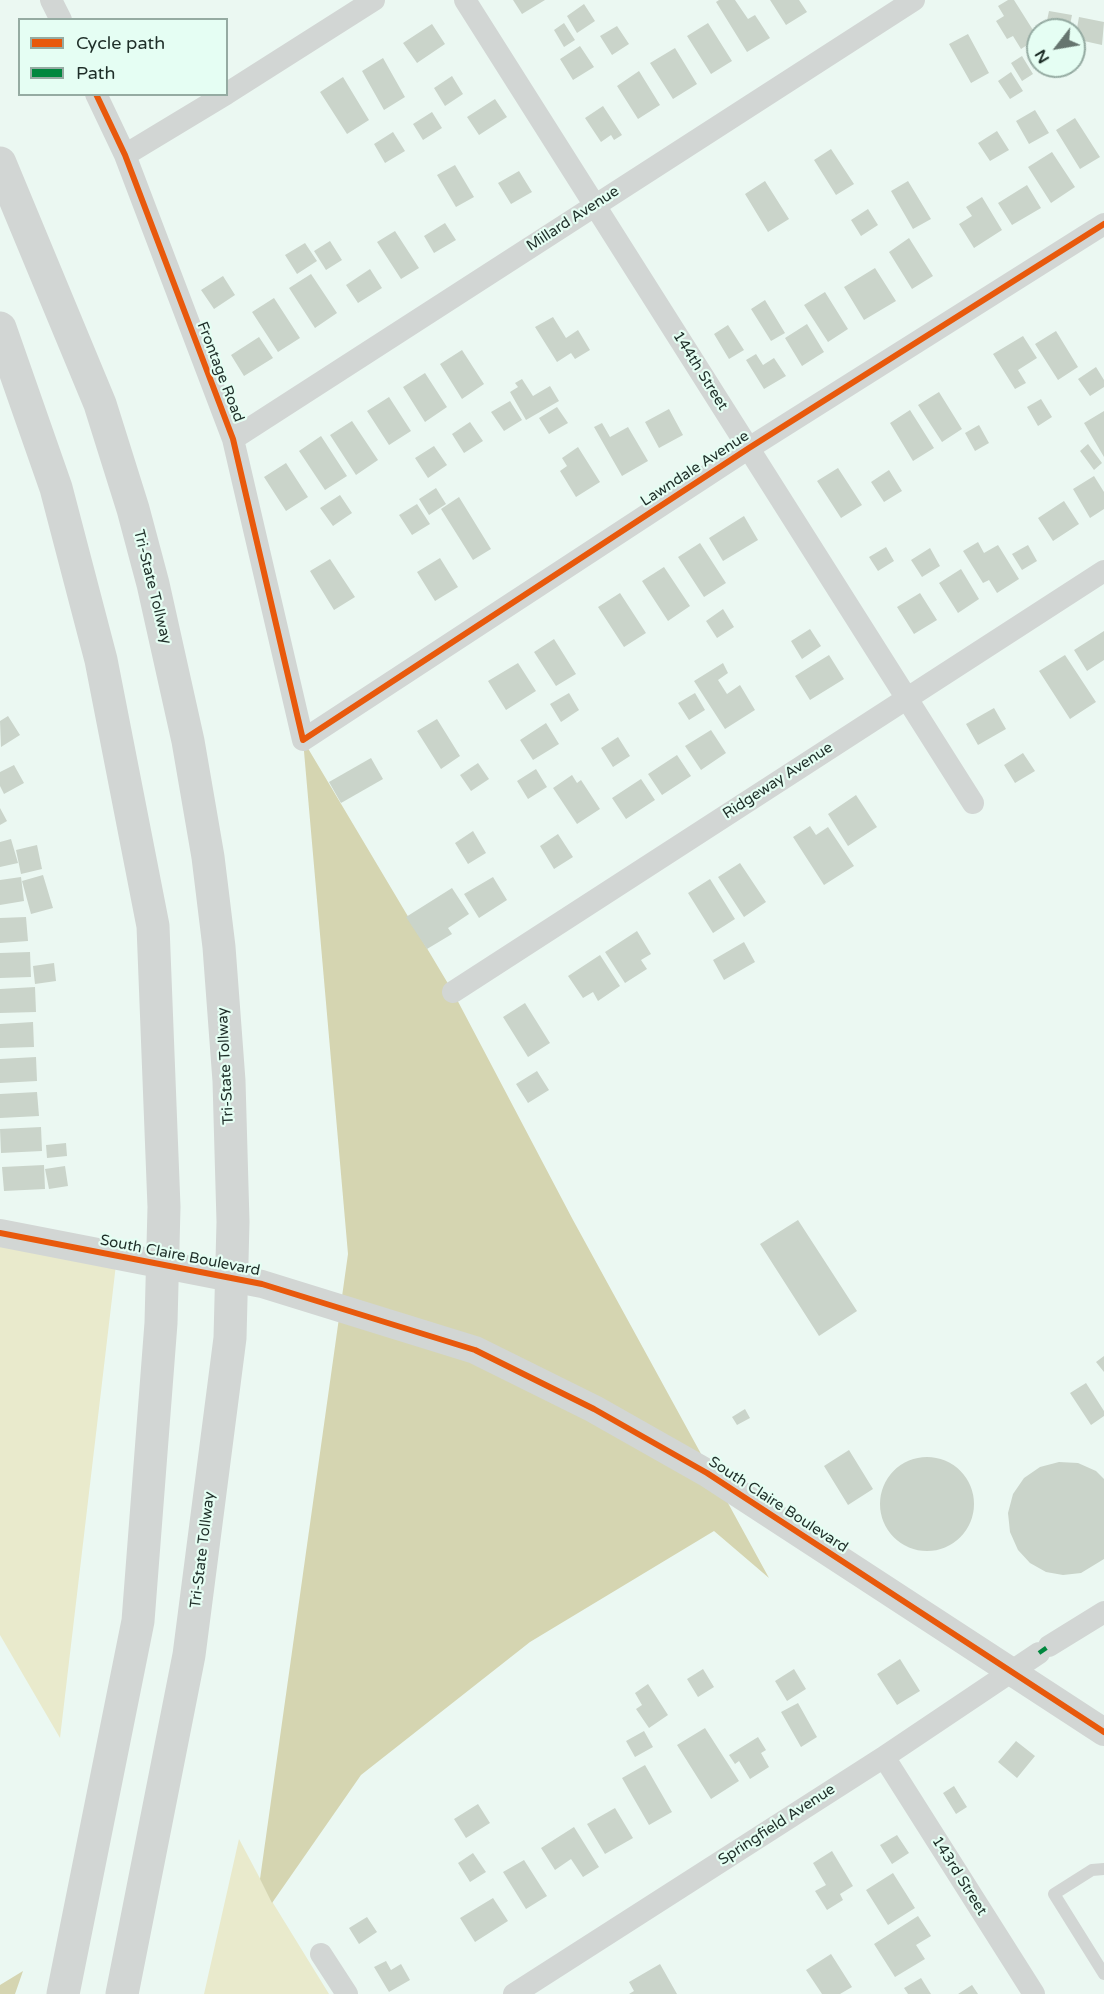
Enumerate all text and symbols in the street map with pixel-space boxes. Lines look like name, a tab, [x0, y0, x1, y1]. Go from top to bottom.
legend	[18, 18, 228, 96]
north arrow	[1026, 18, 1086, 78]
text: Cycle path	[76, 32, 165, 54]
text: N	[1030, 46, 1054, 67]
text: Path	[76, 62, 115, 84]
street label: Millard Avenue	[523, 182, 623, 256]
street label: Frontage Road	[193, 319, 247, 425]
street label: 144th Street	[669, 328, 731, 414]
street label: Lawndale Avenue	[637, 427, 753, 511]
street label: Tri-State Tollway	[129, 528, 175, 646]
street label: Ridgeway Avenue	[720, 739, 836, 823]
street label: Tri-State Tollway	[214, 1007, 238, 1125]
street label: South Claire Boulevard	[99, 1232, 261, 1280]
street label: South Claire Boulevard	[705, 1453, 851, 1557]
street label: Tri-State Tollway	[187, 1491, 219, 1609]
street label: Springfield Avenue	[715, 1781, 839, 1869]
street label: 143rd Street	[928, 1833, 990, 1919]

